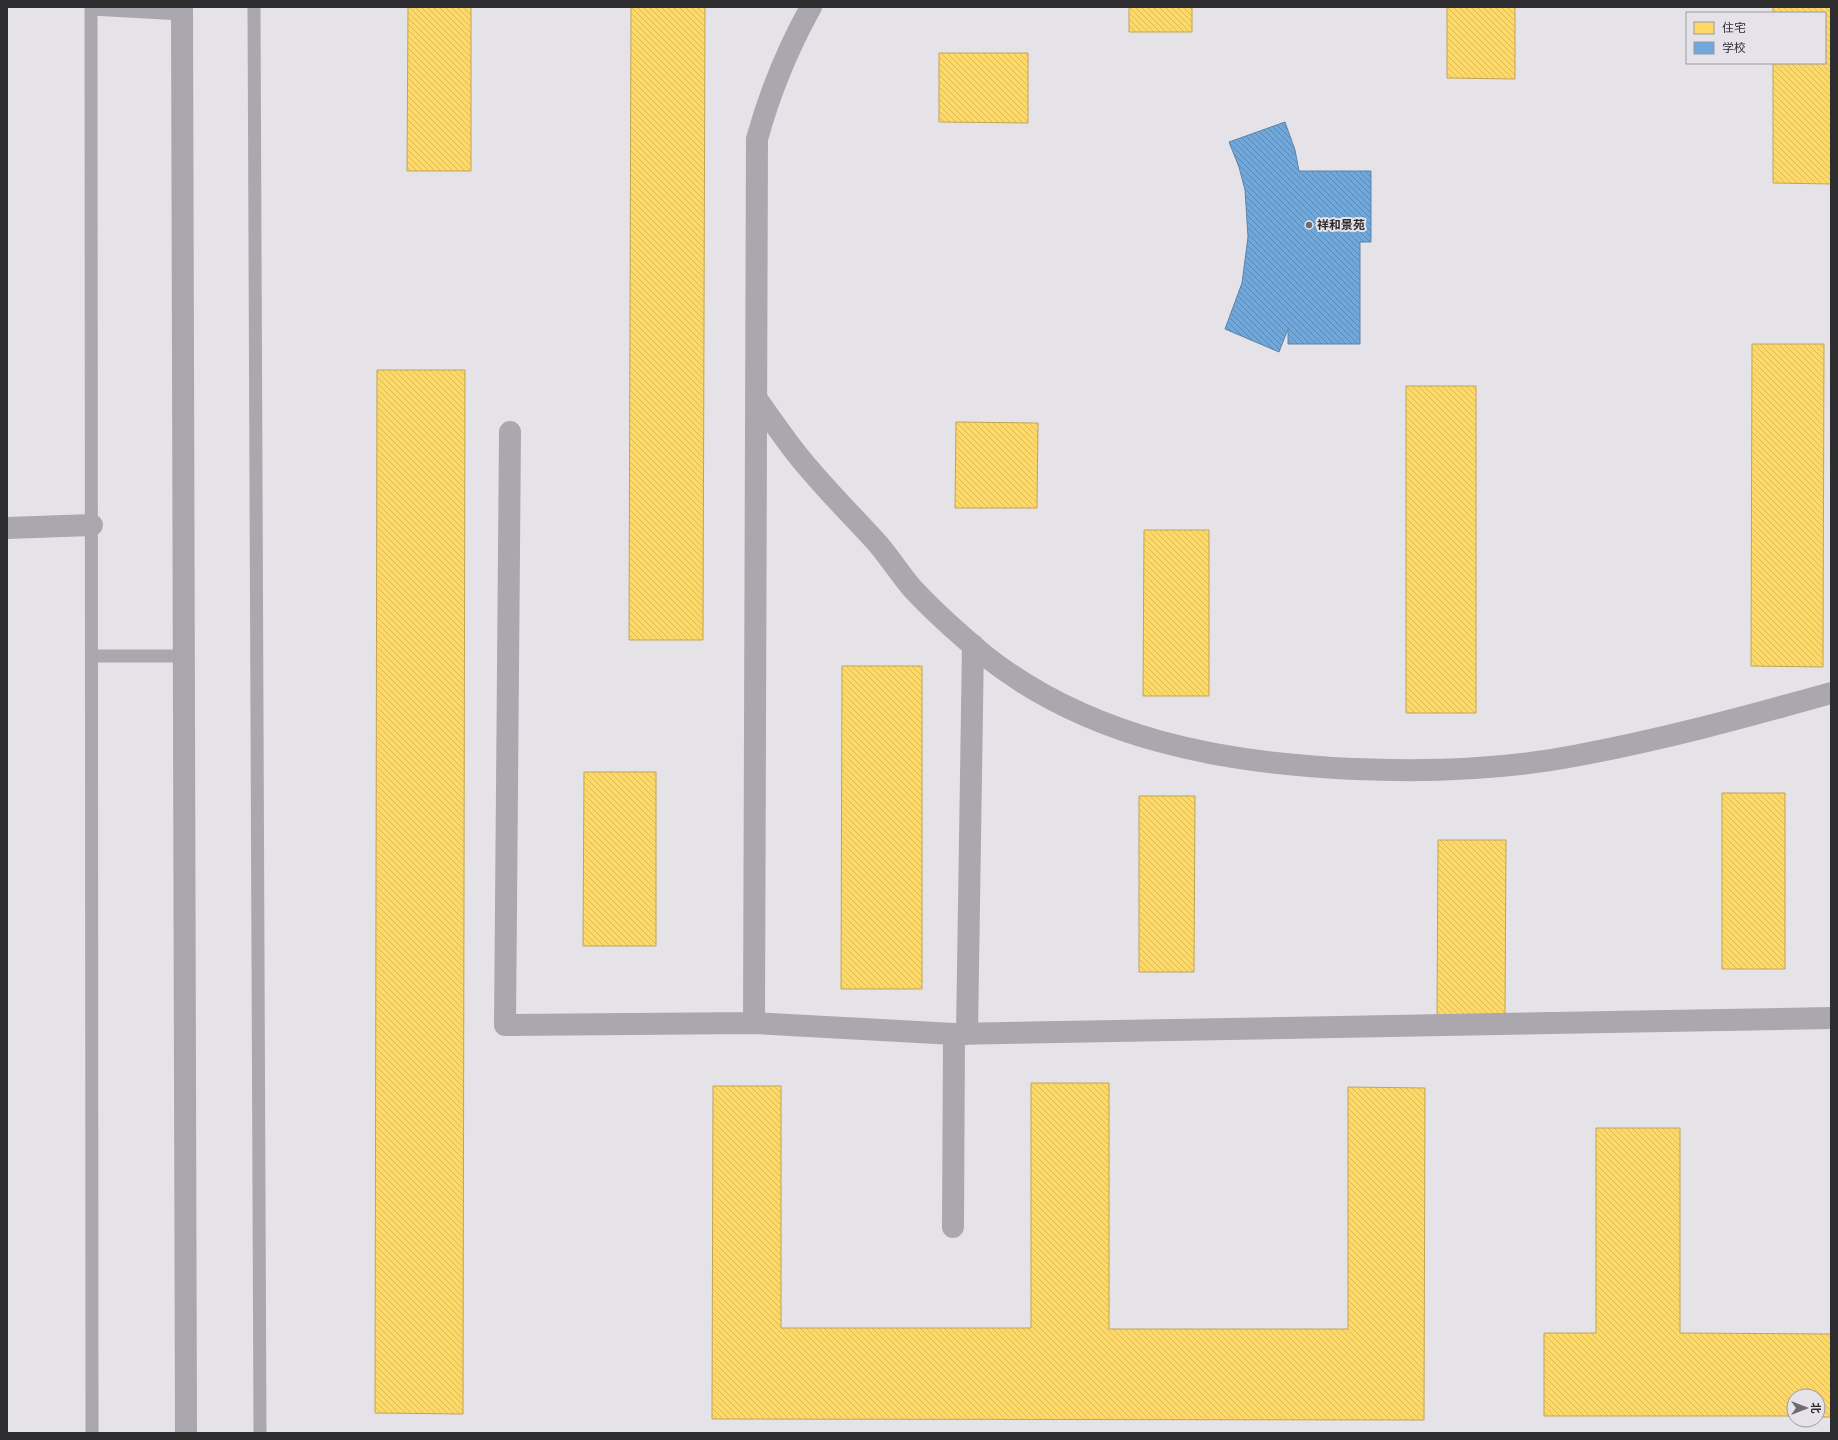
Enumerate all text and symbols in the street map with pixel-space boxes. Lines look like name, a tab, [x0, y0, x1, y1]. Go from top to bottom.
legend	[1686, 12, 1826, 64]
text: 住宅	[1722, 21, 1746, 35]
text: 学校	[1722, 41, 1746, 55]
place label: 祥和景苑	[1317, 218, 1365, 232]
marker: 祥和景苑	[1304, 220, 1314, 230]
north arrow	[1786, 1388, 1826, 1428]
text: 北	[1809, 1403, 1822, 1414]

